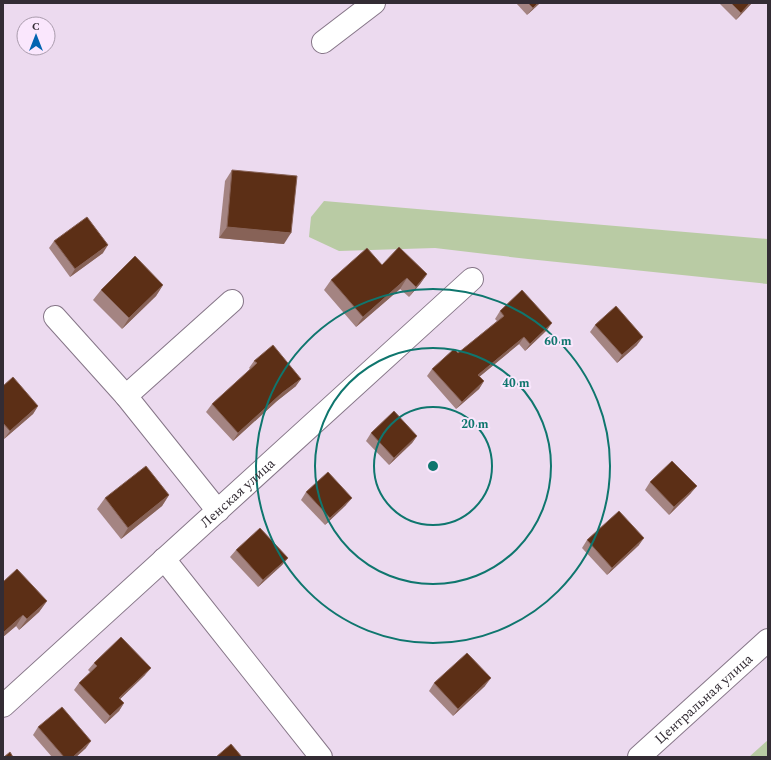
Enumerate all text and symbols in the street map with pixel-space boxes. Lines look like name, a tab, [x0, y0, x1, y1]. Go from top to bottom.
north arrow	[16, 16, 56, 56]
text: С	[32, 18, 40, 35]
text: 60 m	[544, 332, 572, 351]
text: 40 m	[502, 374, 530, 393]
text: 20 m	[461, 415, 489, 434]
street label: Ленская улица	[196, 453, 280, 533]
centre of rings	[426, 459, 440, 473]
street label: Центральная улица	[650, 649, 758, 749]

